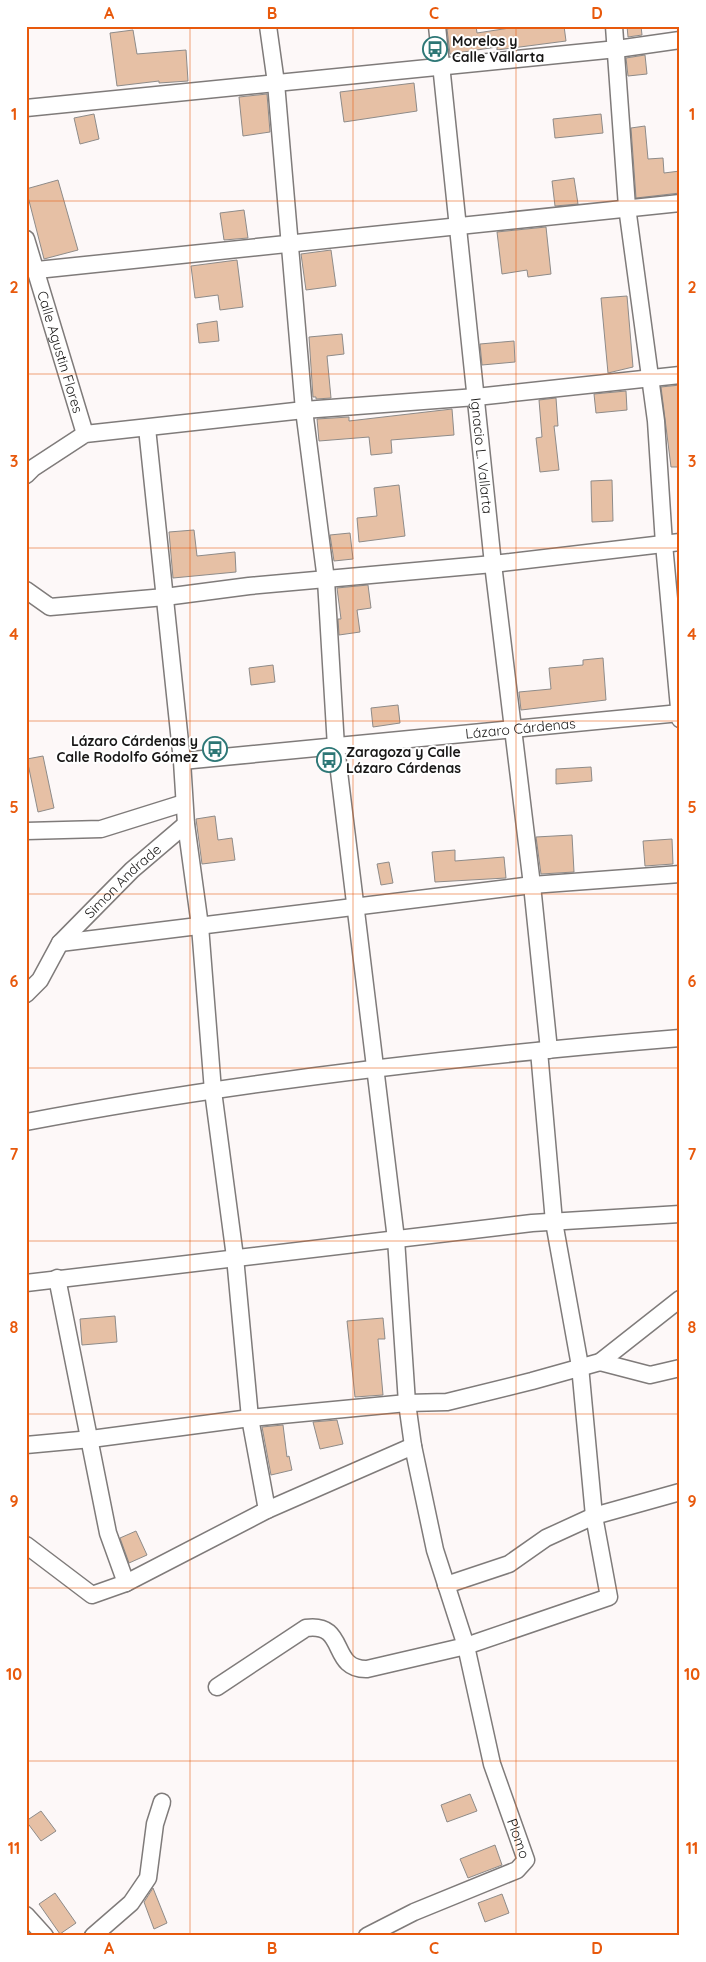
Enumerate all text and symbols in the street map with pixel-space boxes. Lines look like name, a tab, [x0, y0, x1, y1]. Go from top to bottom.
text: A	[104, 3, 115, 23]
text: B	[267, 3, 277, 23]
text: C	[429, 3, 439, 23]
text: D	[591, 3, 603, 23]
place label: Morelos y Calle Vallarta	[452, 32, 544, 66]
bus stop icon: Morelos y Calle Vallarta	[422, 36, 448, 62]
text: 1	[11, 104, 17, 124]
text: 1	[689, 104, 695, 124]
text: 2	[9, 277, 19, 297]
text: 2	[687, 277, 697, 297]
street label: Calle Agustin Flores	[33, 289, 87, 415]
street label: Ignacio L. Vallarta	[467, 397, 497, 515]
text: 3	[10, 451, 18, 471]
text: 3	[688, 451, 696, 471]
text: 4	[9, 624, 19, 644]
text: 4	[687, 624, 697, 644]
street label: Lázaro Cárdenas	[464, 714, 576, 743]
place label: Lázaro Cárdenas y Calle Rodolfo Gómez	[56, 732, 198, 766]
bus stop icon: Lázaro Cárdenas y Calle Rodolfo Gómez	[202, 736, 228, 762]
place label: Zaragoza y Calle Lázaro Cárdenas	[346, 743, 461, 777]
bus stop icon: Zaragoza y Calle Lázaro Cárdenas	[316, 747, 342, 773]
text: 5	[9, 797, 19, 817]
text: 5	[687, 797, 697, 817]
street label: Simon Andrade	[80, 840, 165, 922]
text: 6	[10, 971, 19, 991]
text: 6	[688, 971, 697, 991]
text: 7	[10, 1144, 19, 1164]
text: 7	[688, 1144, 697, 1164]
text: 8	[10, 1317, 19, 1337]
text: 8	[688, 1317, 697, 1337]
text: 9	[9, 1491, 19, 1511]
text: 9	[687, 1491, 697, 1511]
text: 10	[6, 1664, 22, 1684]
text: 10	[684, 1664, 700, 1684]
street label: Plomo	[503, 1816, 534, 1861]
text: 11	[8, 1838, 20, 1858]
text: 11	[686, 1838, 698, 1858]
text: A	[104, 1938, 115, 1958]
text: B	[267, 1938, 277, 1958]
text: C	[429, 1938, 439, 1958]
text: D	[591, 1938, 603, 1958]

